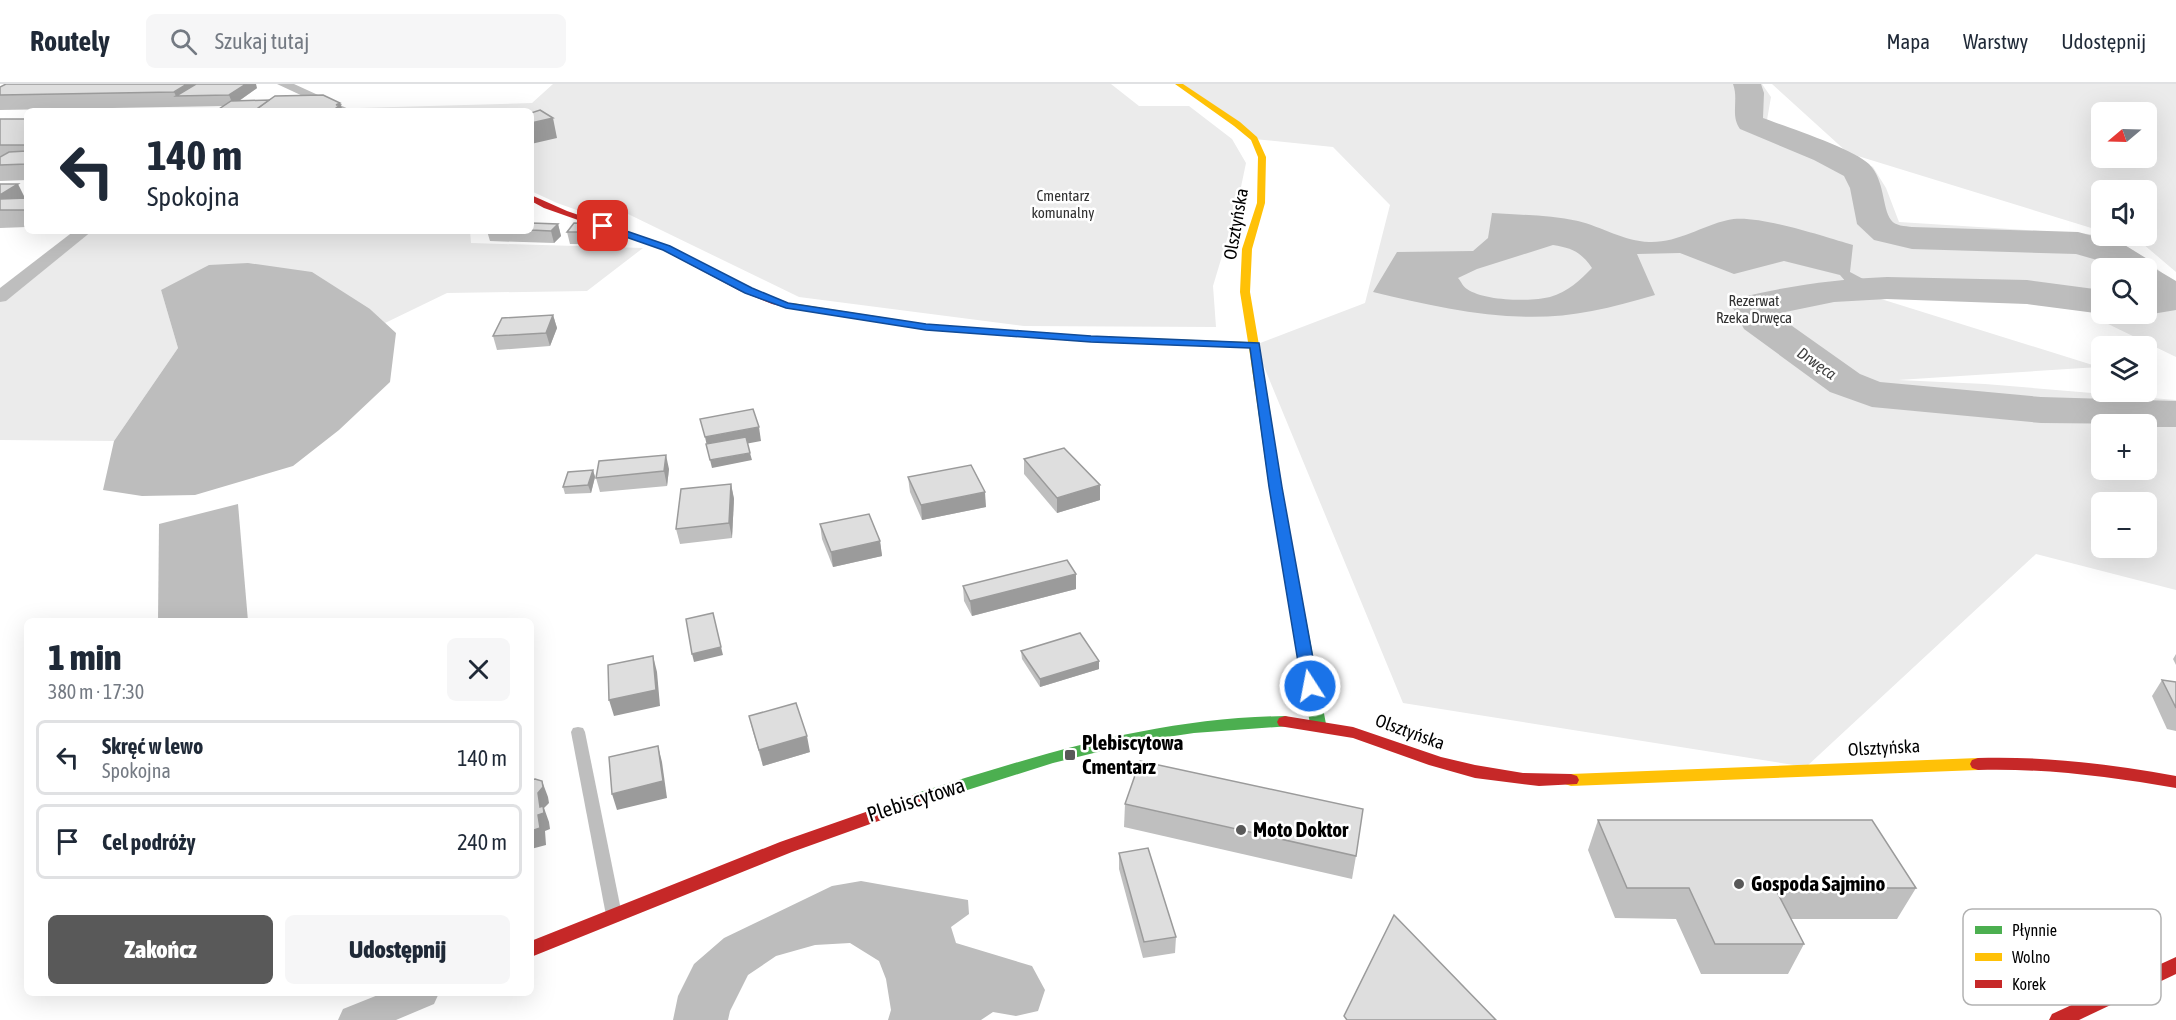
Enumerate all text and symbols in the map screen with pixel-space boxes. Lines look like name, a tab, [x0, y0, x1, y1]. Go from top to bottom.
search box	[146, 14, 566, 68]
text: Routely	[30, 25, 110, 57]
icon: search	[167, 25, 200, 58]
text: Szukaj tutaj	[215, 28, 309, 54]
text: Mapa	[1886, 29, 1930, 53]
text: Warstwy	[1963, 29, 2028, 53]
text: Udostępnij	[2061, 29, 2146, 53]
north arrow	[2091, 102, 2157, 168]
map controls	[2091, 102, 2157, 558]
text: 140 m	[147, 131, 242, 179]
icon: left	[48, 132, 126, 210]
button: sound	[2091, 180, 2157, 246]
text: Spokojna	[147, 181, 240, 212]
park label: Cmentarz komunalny	[1031, 187, 1095, 221]
street label: Olsztyńska	[1219, 187, 1252, 261]
pin	[577, 200, 628, 251]
icon: arrive	[586, 209, 619, 242]
button: search	[2091, 258, 2157, 324]
park label: Rezerwat Rzeka Drwęca	[1716, 292, 1792, 326]
button: layers	[2091, 336, 2157, 402]
water label: Drwęca	[1793, 343, 1840, 384]
button: +	[2091, 414, 2157, 480]
button: −	[2091, 492, 2157, 558]
text: 1 min	[48, 636, 122, 678]
button: close	[447, 638, 510, 701]
position arrow	[1278, 654, 1342, 718]
text: 380 m · 17:30	[48, 680, 144, 703]
street label: Olsztyńska	[1373, 709, 1448, 754]
place label: Plebiscytowa Cmentarz	[1082, 730, 1184, 778]
text: Skręć w lewo	[102, 733, 203, 759]
street label: Olsztyńska	[1847, 735, 1921, 760]
icon: left	[51, 741, 84, 774]
text: 140 m	[457, 745, 507, 771]
marker: Plebiscytowa Cmentarz	[1063, 748, 1077, 762]
text: Spokojna	[102, 759, 171, 782]
street label: Plebiscytowa	[864, 772, 968, 826]
place label: Moto Doktor	[1253, 817, 1349, 841]
marker: Moto Doktor	[1234, 823, 1248, 837]
icon: arrive	[51, 825, 84, 858]
text: Cel podróży	[102, 829, 196, 855]
text: 240 m	[457, 829, 507, 855]
place label: Gospoda Sajmino	[1751, 871, 1885, 895]
marker: Gospoda Sajmino	[1732, 877, 1746, 891]
legend	[1963, 909, 2161, 1005]
button: Zakończ	[48, 915, 273, 984]
button: Udostępnij	[285, 915, 510, 984]
text: Płynnie	[2012, 921, 2057, 940]
text: Wolno	[2012, 948, 2050, 966]
text: Korek	[2012, 975, 2046, 993]

